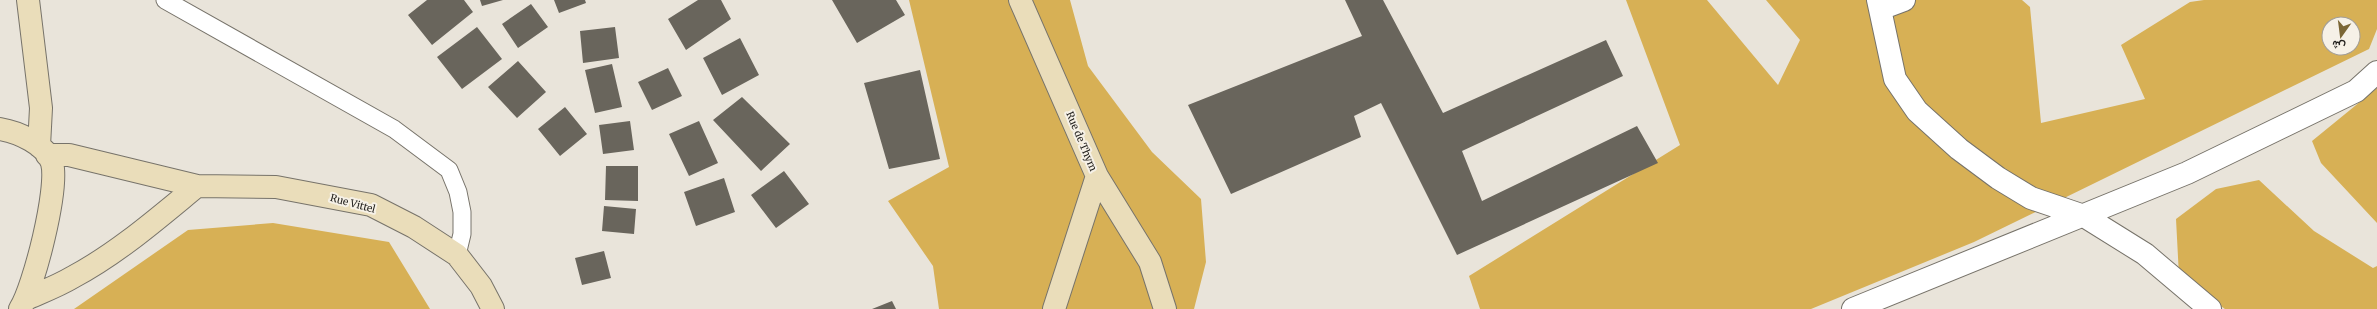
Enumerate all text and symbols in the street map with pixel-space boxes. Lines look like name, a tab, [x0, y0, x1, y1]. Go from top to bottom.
north arrow	[2321, 16, 2361, 56]
text: ش	[2330, 37, 2347, 54]
street label: Rue de Thym	[1063, 109, 1100, 173]
street label: Rue Vittel	[329, 191, 377, 216]

